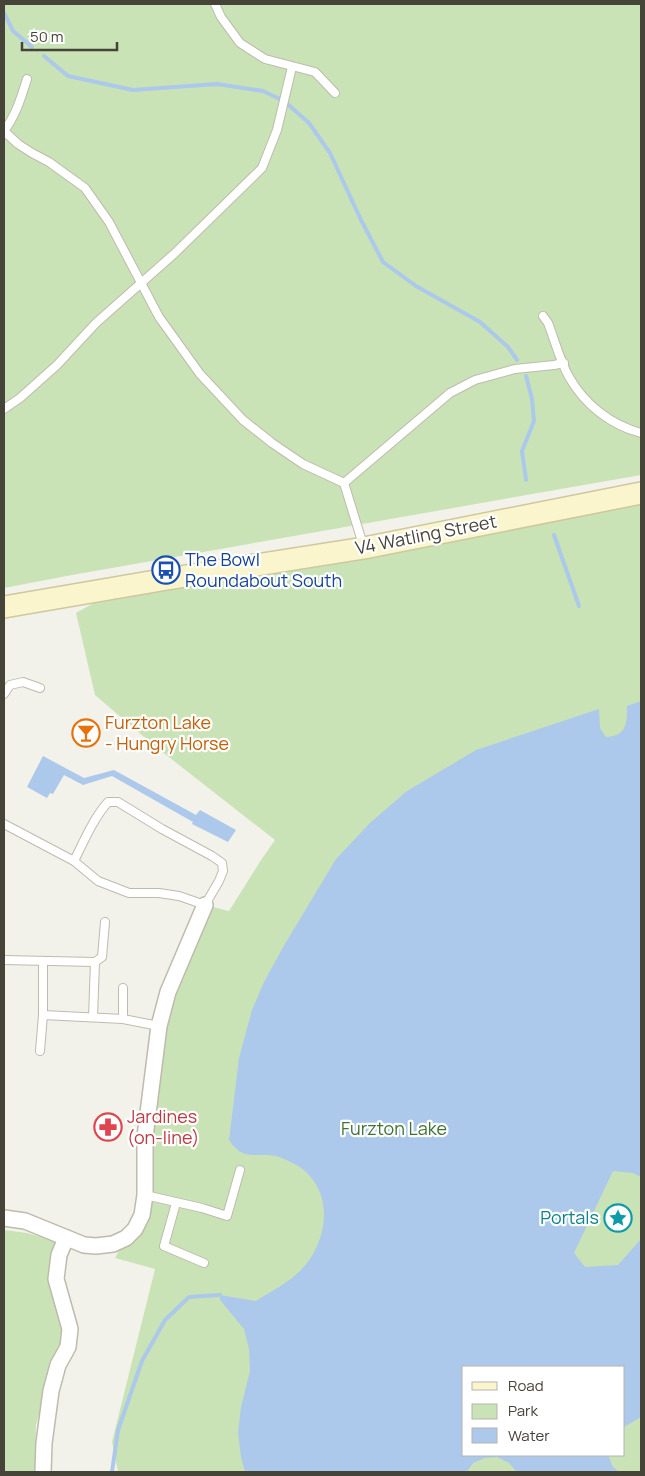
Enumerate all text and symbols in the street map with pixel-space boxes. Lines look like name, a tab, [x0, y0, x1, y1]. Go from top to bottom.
scale bar	[22, 20, 118, 52]
text: 50 m	[30, 26, 64, 47]
street label: V4 Watling Street	[353, 509, 498, 559]
place label: The Bowl Roundabout South	[185, 547, 342, 592]
bus stop icon: The Bowl Roundabout South	[151, 555, 181, 585]
place label: Furzton Lake - Hungry Horse	[105, 710, 229, 755]
bar icon: Furzton Lake - Hungry Horse	[71, 718, 101, 748]
place label: Jardines (on-line)	[127, 1104, 199, 1149]
pharmacy icon: Jardines (on-line)	[93, 1112, 123, 1142]
park label: Furzton Lake	[341, 1116, 447, 1140]
place icon: Portals	[603, 1203, 633, 1233]
place label: Portals	[540, 1205, 599, 1229]
legend	[462, 1366, 625, 1456]
text: Road	[508, 1375, 544, 1396]
text: Park	[508, 1400, 538, 1421]
text: Water	[508, 1425, 550, 1446]

